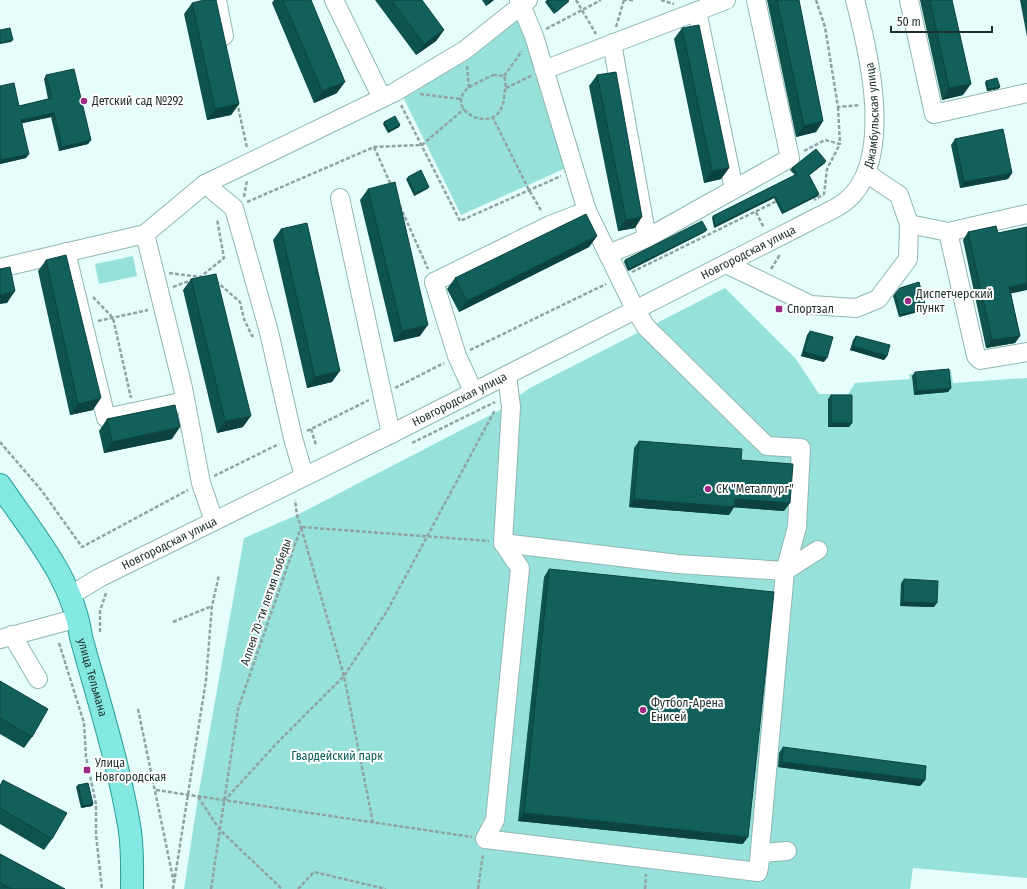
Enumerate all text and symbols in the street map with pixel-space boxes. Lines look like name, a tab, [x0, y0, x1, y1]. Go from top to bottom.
scale bar	[891, 8, 992, 34]
text: 50 m	[897, 15, 921, 29]
street label: Джамбульская улица	[861, 61, 882, 171]
place label: Детский сад №292	[91, 94, 183, 108]
marker: Детский сад №292	[79, 96, 89, 106]
street label: Новгородская улица	[698, 222, 798, 282]
place label: Диспетчерский пункт	[915, 287, 993, 315]
marker: Диспетчерский пункт	[903, 296, 913, 306]
place label: Спортзал	[787, 302, 834, 316]
marker: Спортзал	[774, 304, 784, 314]
street label: Новгородская улица	[410, 369, 509, 429]
place label: СК "Металлург"	[716, 482, 794, 496]
marker: СК "Металлург"	[703, 484, 713, 494]
street label: Новгородская улица	[119, 514, 219, 573]
street label: Аллея 70-ти летия победы	[238, 537, 294, 667]
street label: улица Тельмана	[75, 637, 110, 718]
place label: Футбол-Арена Енисей	[651, 696, 724, 724]
marker: Футбол-Арена Енисей	[638, 705, 648, 715]
park label: Гвардейский парк	[291, 749, 383, 763]
place label: Улица Новгородская	[94, 756, 166, 784]
marker: Улица Новгородская	[82, 765, 92, 775]

